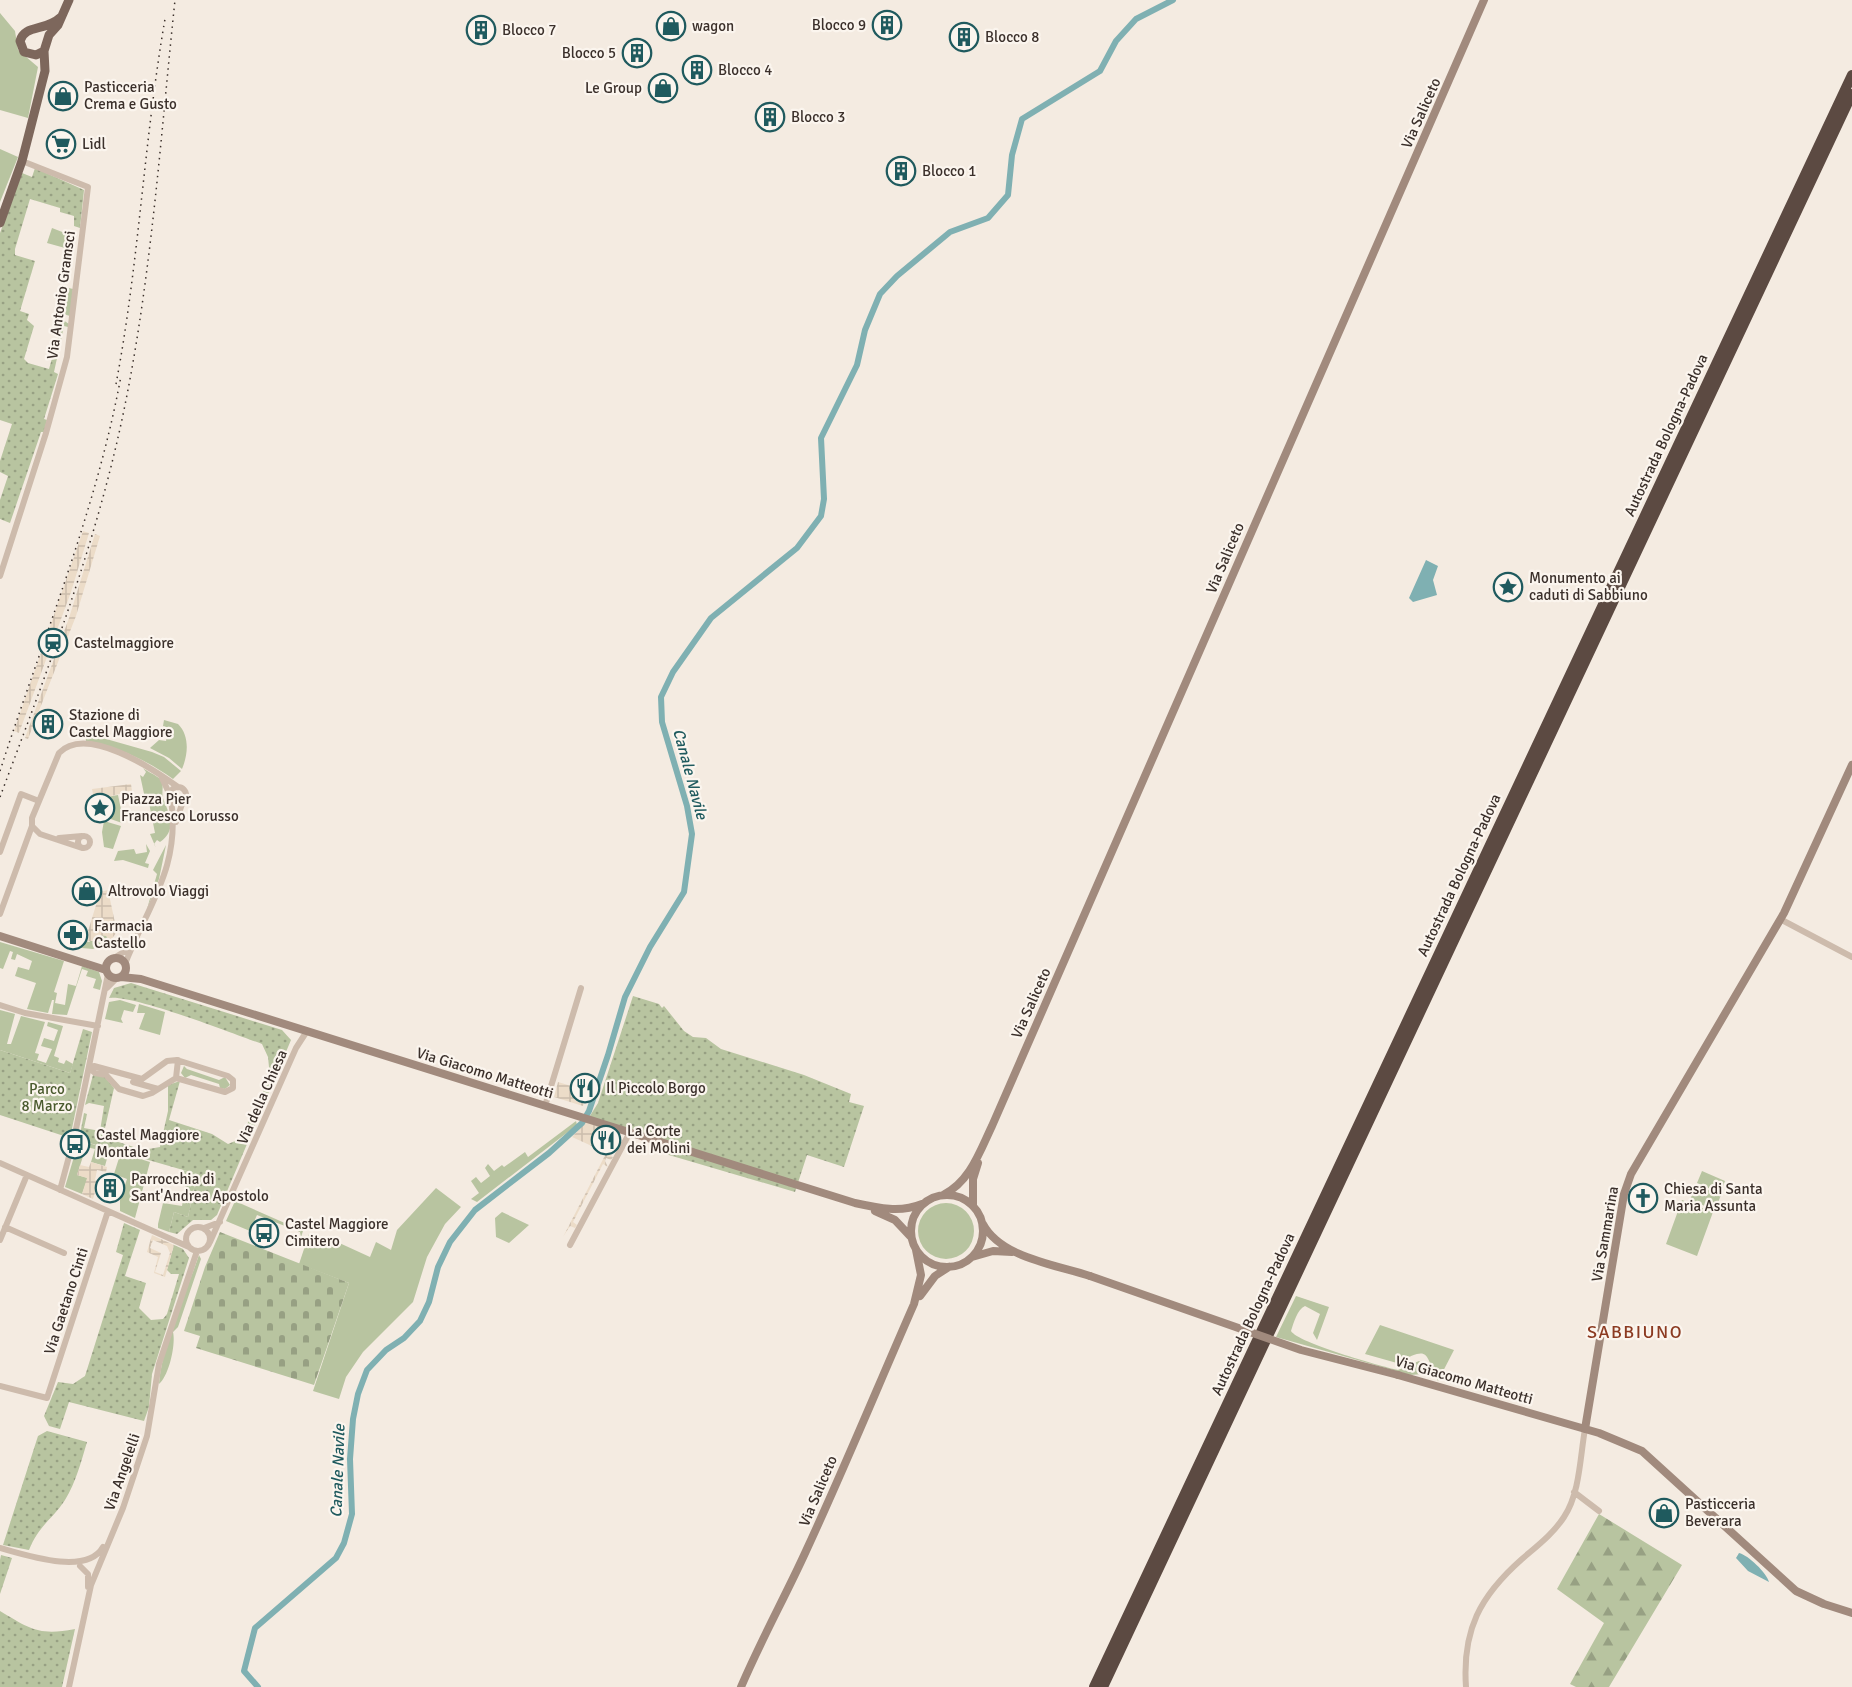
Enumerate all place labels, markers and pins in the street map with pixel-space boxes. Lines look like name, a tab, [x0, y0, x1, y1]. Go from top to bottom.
building icon: Blocco 9	[871, 9, 903, 41]
shop icon: wagon	[655, 10, 687, 42]
building icon: Blocco 7	[465, 14, 497, 46]
place label: Blocco 9	[812, 16, 866, 34]
place label: wagon	[692, 17, 734, 35]
place label: Blocco 7	[502, 21, 556, 39]
building icon: Blocco 8	[948, 21, 980, 53]
place label: Blocco 8	[985, 28, 1039, 46]
building icon: Blocco 5	[621, 37, 653, 69]
place label: Blocco 5	[562, 44, 616, 62]
building icon: Blocco 4	[681, 54, 713, 86]
place label: Blocco 4	[718, 61, 772, 79]
shop icon: Le Group	[647, 72, 679, 104]
place label: Pasticceria Crema e Gusto	[84, 78, 177, 113]
place label: Le Group	[585, 79, 642, 97]
shop icon: Pasticceria Crema e Gusto	[47, 80, 79, 112]
building icon: Blocco 3	[754, 101, 786, 133]
place label: Blocco 3	[791, 108, 845, 126]
supermarket icon: Lidl	[45, 128, 77, 160]
place label: Lidl	[82, 135, 106, 153]
building icon: Blocco 1	[885, 155, 917, 187]
place label: Blocco 1	[922, 162, 976, 180]
place label: Monumento ai caduti di Sabbiuno	[1529, 569, 1648, 604]
place icon: Monumento ai caduti di Sabbiuno	[1492, 571, 1524, 603]
station icon: Castelmaggiore	[37, 627, 69, 659]
place label: Castelmaggiore	[74, 634, 174, 652]
place label: Stazione di Castel Maggiore	[69, 706, 173, 741]
building icon: Stazione di Castel Maggiore	[32, 708, 64, 740]
place label: Piazza Pier Francesco Lorusso	[121, 790, 239, 825]
place icon: Piazza Pier Francesco Lorusso	[84, 792, 116, 824]
shop icon: Altrovolo Viaggi	[71, 875, 103, 907]
place label: Altrovolo Viaggi	[108, 882, 209, 900]
place label: Farmacia Castello	[94, 917, 153, 952]
pharmacy icon: Farmacia Castello	[57, 919, 89, 951]
restaurant icon: Il Piccolo Borgo	[569, 1072, 601, 1104]
place label: Il Piccolo Borgo	[606, 1079, 706, 1097]
place label: La Corte dei Molini	[627, 1122, 690, 1157]
restaurant icon: La Corte dei Molini	[590, 1124, 622, 1156]
place label: Castel Maggiore Montale	[96, 1126, 200, 1161]
bus stop icon: Castel Maggiore Montale	[59, 1128, 91, 1160]
place label: Parrocchia di Sant'Andrea Apostolo	[131, 1170, 269, 1205]
building icon: Parrocchia di Sant'Andrea Apostolo	[94, 1172, 126, 1204]
place label: Chiesa di Santa Maria Assunta	[1664, 1180, 1763, 1215]
church icon: Chiesa di Santa Maria Assunta	[1627, 1182, 1659, 1214]
place label: Castel Maggiore Cimitero	[285, 1215, 389, 1250]
bus stop icon: Castel Maggiore Cimitero	[248, 1217, 280, 1249]
place label: Pasticceria Beverara	[1685, 1495, 1756, 1530]
shop icon: Pasticceria Beverara	[1648, 1497, 1680, 1529]

